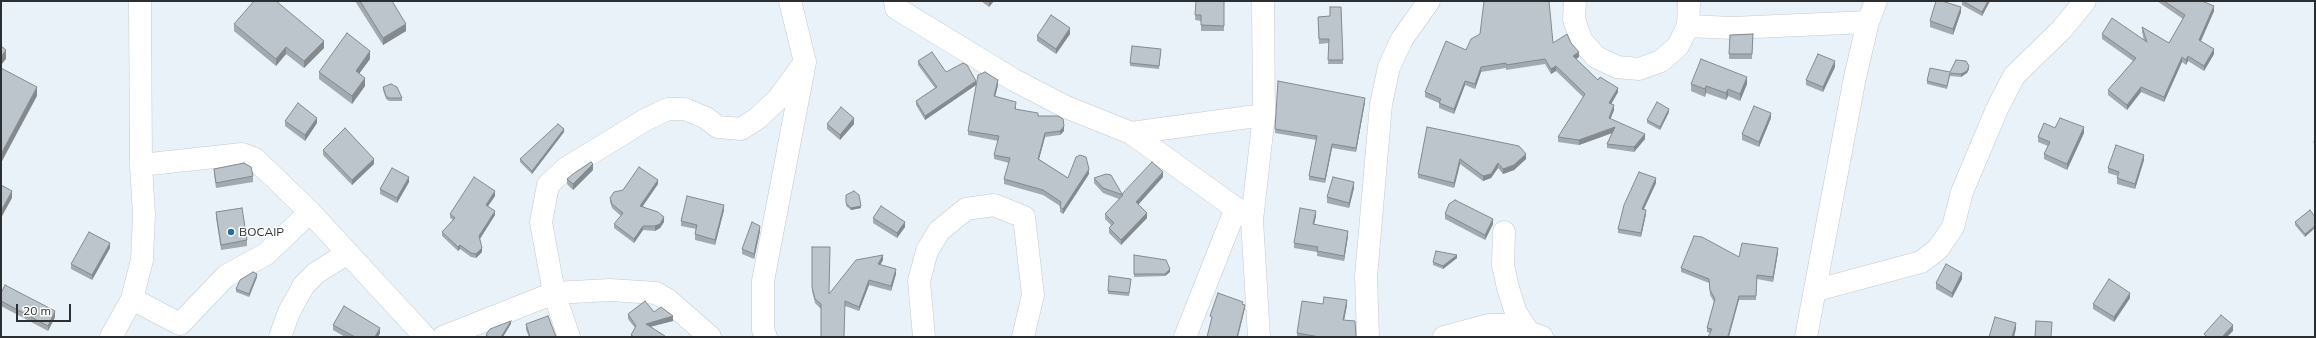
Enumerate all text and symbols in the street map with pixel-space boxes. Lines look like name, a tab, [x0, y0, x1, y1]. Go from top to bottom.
place label: BOCAIP	[239, 225, 284, 239]
marker: BOCAIP	[226, 227, 236, 237]
scale bar	[18, 296, 73, 322]
text: 20 m	[23, 303, 51, 318]

